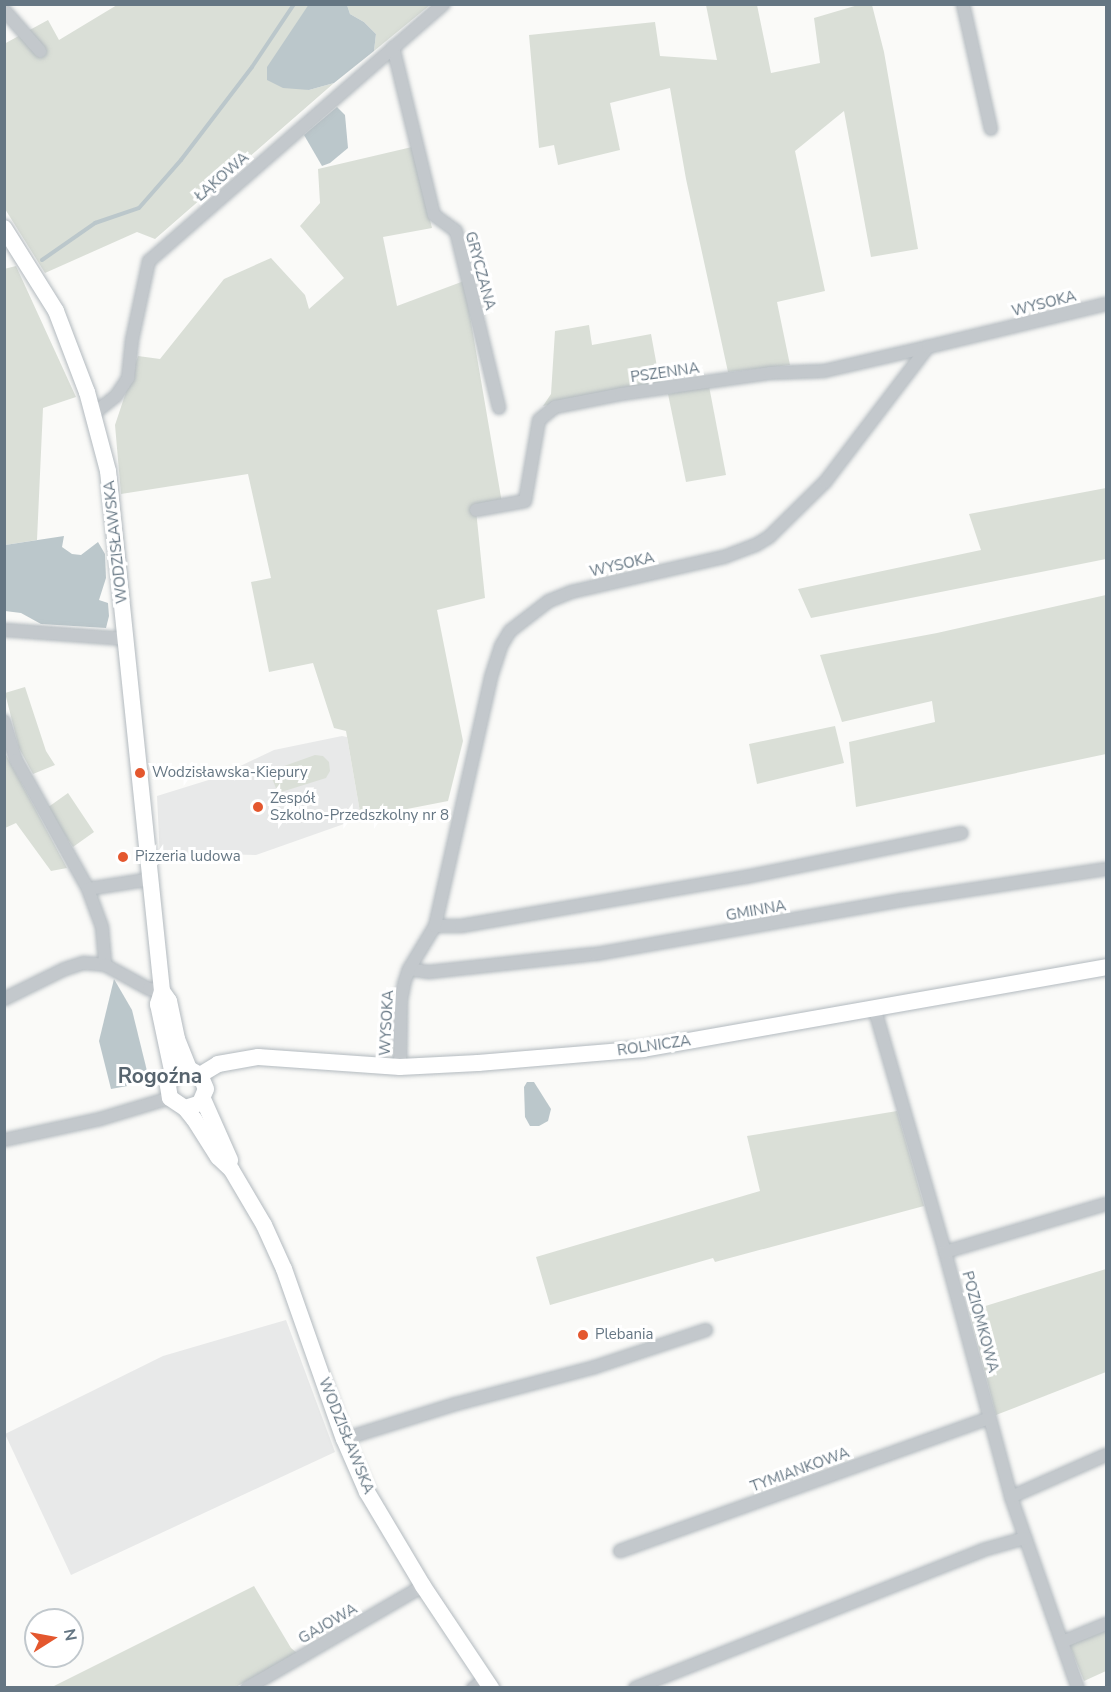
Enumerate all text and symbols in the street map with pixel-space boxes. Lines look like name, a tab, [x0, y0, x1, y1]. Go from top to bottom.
street label: ŁĄKOWA	[191, 149, 253, 205]
street label: GRYCZANA	[461, 230, 499, 312]
street label: WYSOKA	[1010, 287, 1078, 321]
street label: PSZENNA	[629, 359, 701, 387]
street label: WODZISŁAWSKA	[101, 479, 131, 605]
street label: WYSOKA	[588, 549, 656, 581]
place label: Wodzisławska-Kiepury	[152, 764, 308, 782]
marker: Wodzisławska-Kiepury	[133, 766, 147, 780]
place label: Zespół Szkolno-Przedszkolny nr 8	[270, 789, 449, 824]
marker: Zespół Szkolno-Przedszkolny nr 8	[251, 800, 265, 814]
place label: Pizzeria ludowa	[135, 848, 241, 866]
marker: Pizzeria ludowa	[116, 850, 130, 864]
street label: GMINNA	[725, 897, 787, 925]
street label: WYSOKA	[376, 990, 398, 1056]
street label: ROLNICZA	[616, 1032, 692, 1060]
district label: Rogoźna	[118, 1063, 202, 1089]
street label: POZIOMKOWA	[958, 1269, 1002, 1375]
place label: Plebania	[595, 1326, 653, 1344]
marker: Plebania	[576, 1328, 590, 1342]
street label: WODZISŁAWSKA	[314, 1375, 378, 1497]
street label: TYMIANKOWA	[748, 1444, 852, 1496]
street label: GAJOWA	[295, 1600, 361, 1648]
north arrow	[24, 1608, 84, 1668]
text: N	[58, 1627, 82, 1643]

